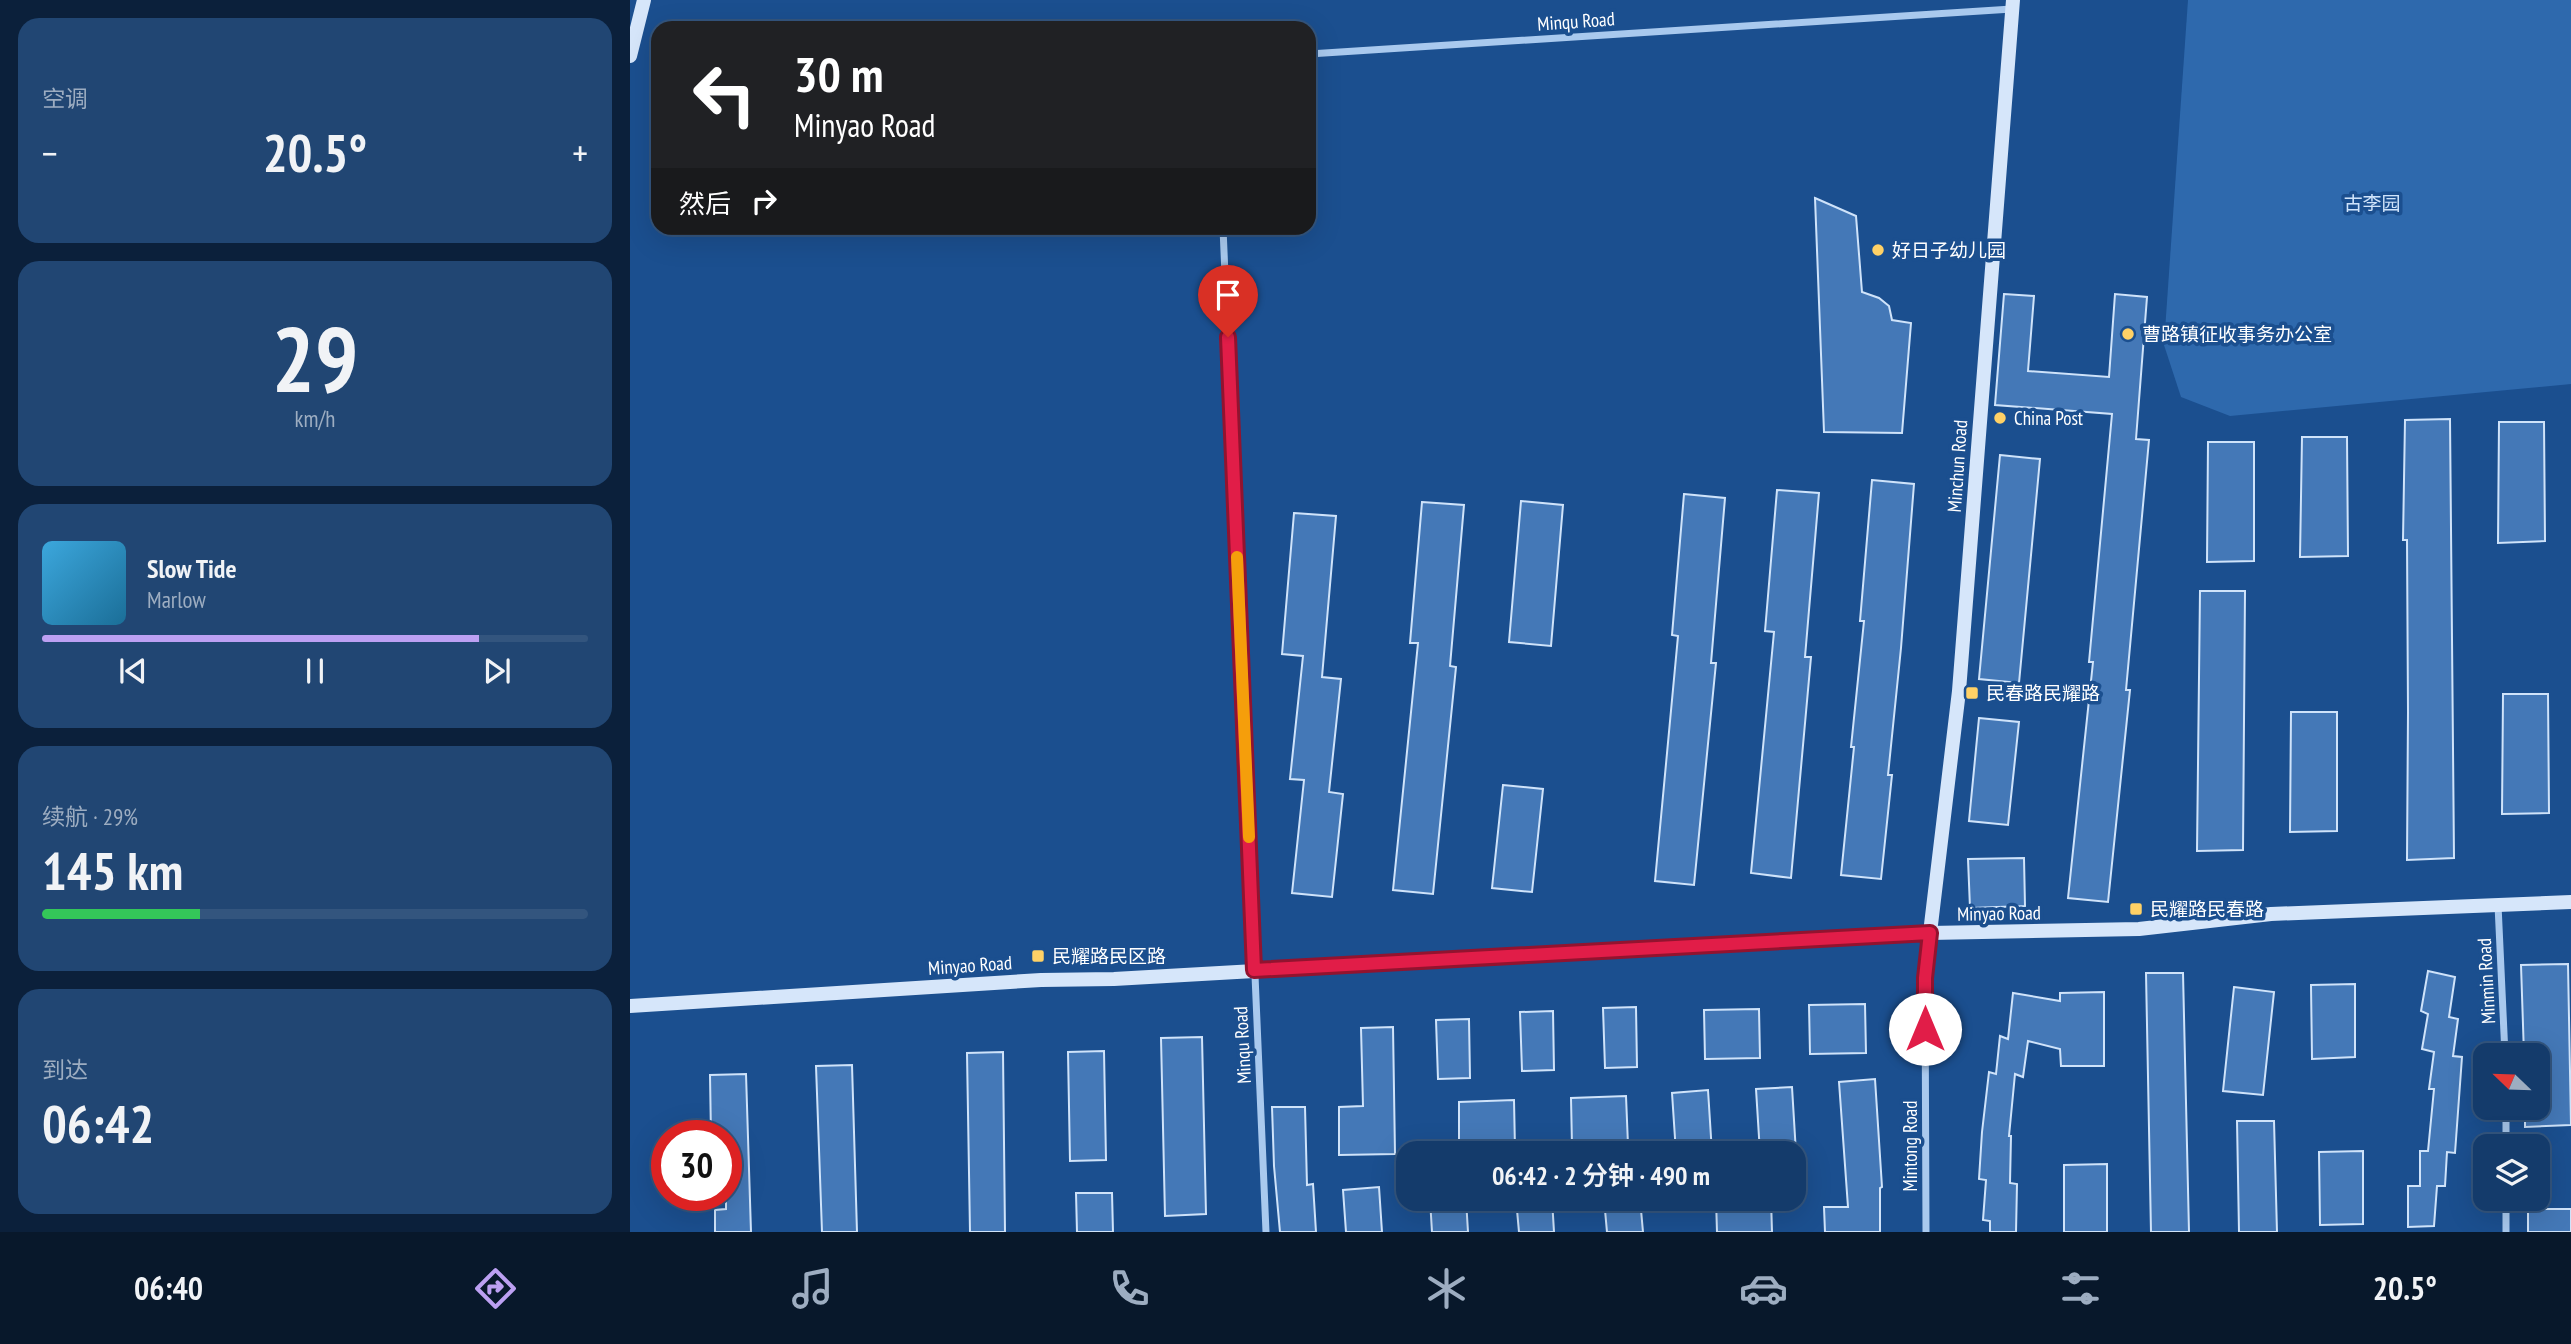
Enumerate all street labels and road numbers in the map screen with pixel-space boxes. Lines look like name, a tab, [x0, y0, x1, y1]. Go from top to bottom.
street label: Minqu Road	[1537, 6, 1615, 36]
street label: Minchun Road	[1942, 419, 1972, 513]
street label: Minyao Road	[1957, 900, 2041, 926]
street label: Minmin Road	[2472, 938, 2500, 1024]
street label: Minyao Road	[927, 950, 1013, 980]
street label: Minqu Road	[1228, 1006, 1256, 1084]
street label: Mintong Road	[1898, 1101, 1922, 1191]

